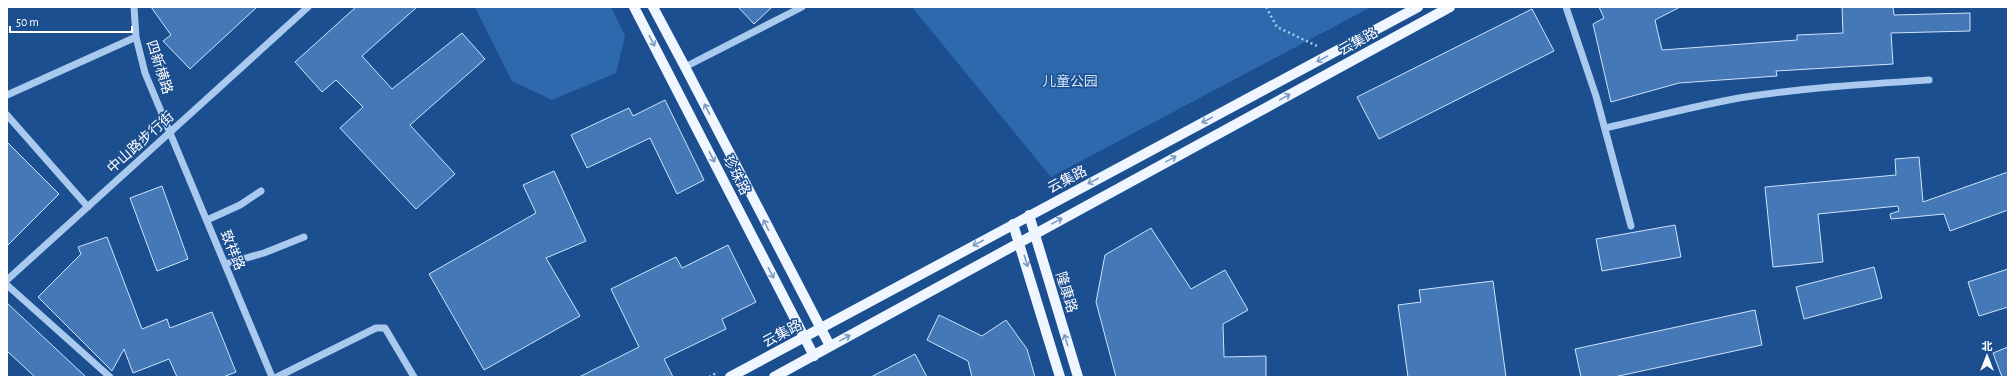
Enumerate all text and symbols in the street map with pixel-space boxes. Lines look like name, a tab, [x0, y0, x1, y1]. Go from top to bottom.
scale bar	[10, 8, 132, 34]
text: 50 m	[16, 16, 39, 28]
street label: 云集路	[1336, 25, 1380, 58]
one-way arrow	[649, 35, 657, 47]
street label: 四新横路	[144, 38, 175, 96]
one-way arrow	[1316, 55, 1328, 63]
park label: 儿童公园	[1042, 73, 1098, 89]
one-way arrow	[1279, 92, 1291, 100]
one-way arrow	[703, 103, 710, 115]
street label: 中山路步行街	[104, 109, 177, 176]
one-way arrow	[1201, 117, 1213, 124]
one-way arrow	[709, 151, 716, 163]
street label: 珍珠路	[720, 153, 753, 197]
one-way arrow	[1165, 154, 1177, 162]
street label: 云集路	[1045, 163, 1089, 196]
one-way arrow	[1087, 178, 1099, 185]
one-way arrow	[1050, 217, 1062, 224]
one-way arrow	[762, 219, 769, 231]
street label: 致祥路	[218, 228, 247, 272]
one-way arrow	[973, 240, 985, 247]
one-way arrow	[1023, 254, 1030, 267]
one-way arrow	[768, 266, 775, 278]
street label: 隆康路	[1053, 270, 1080, 314]
street label: 云集路	[760, 317, 804, 350]
one-way arrow	[1062, 333, 1069, 346]
one-way arrow	[839, 334, 851, 341]
north arrow	[1967, 336, 2007, 376]
text: 北	[1982, 341, 1993, 352]

